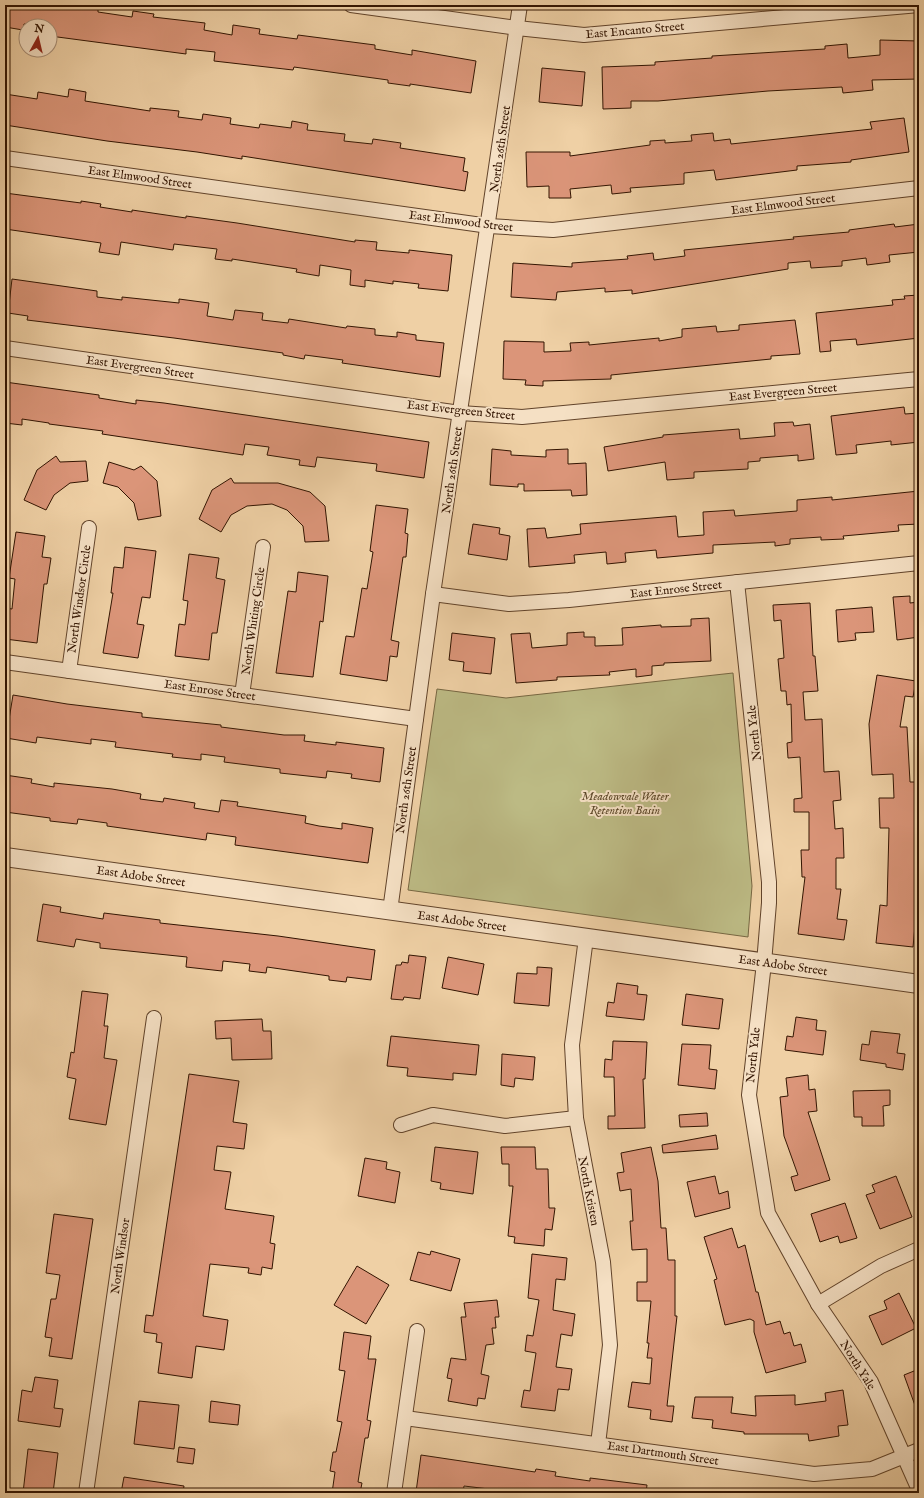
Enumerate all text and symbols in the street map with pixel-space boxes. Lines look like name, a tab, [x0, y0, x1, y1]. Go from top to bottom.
north arrow	[18, 18, 58, 58]
street label: East Encanto Street	[585, 19, 685, 42]
text: N	[33, 21, 45, 37]
street label: North 26th Street	[487, 105, 514, 194]
street label: East Elmwood Street	[87, 163, 193, 192]
street label: East Elmwood Street	[730, 191, 836, 218]
street label: East Elmwood Street	[408, 208, 514, 235]
street label: East Evergreen Street	[85, 353, 195, 382]
street label: East Evergreen Street	[728, 380, 838, 405]
street label: East Evergreen Street	[406, 397, 516, 424]
street label: North 26th Street	[439, 426, 466, 515]
street label: North Windsor Circle	[64, 543, 95, 654]
street label: North Whiting Circle	[239, 566, 269, 676]
street label: East Enrose Street	[629, 577, 723, 602]
street label: East Enrose Street	[163, 677, 257, 704]
street label: North Yale	[744, 704, 765, 761]
street label: North 26th Street	[393, 746, 420, 835]
park label: Meadowvale Water Retention Basin	[581, 789, 669, 818]
street label: East Adobe Street	[95, 863, 186, 890]
street label: East Adobe Street	[416, 908, 507, 935]
street label: East Adobe Street	[737, 952, 828, 979]
street label: North Yale	[743, 1026, 764, 1084]
street label: North Kristen	[574, 1155, 603, 1228]
street label: North Windsor	[108, 1217, 133, 1295]
street label: North Yale	[836, 1338, 879, 1393]
street label: East Dartmouth Street	[606, 1438, 720, 1469]

